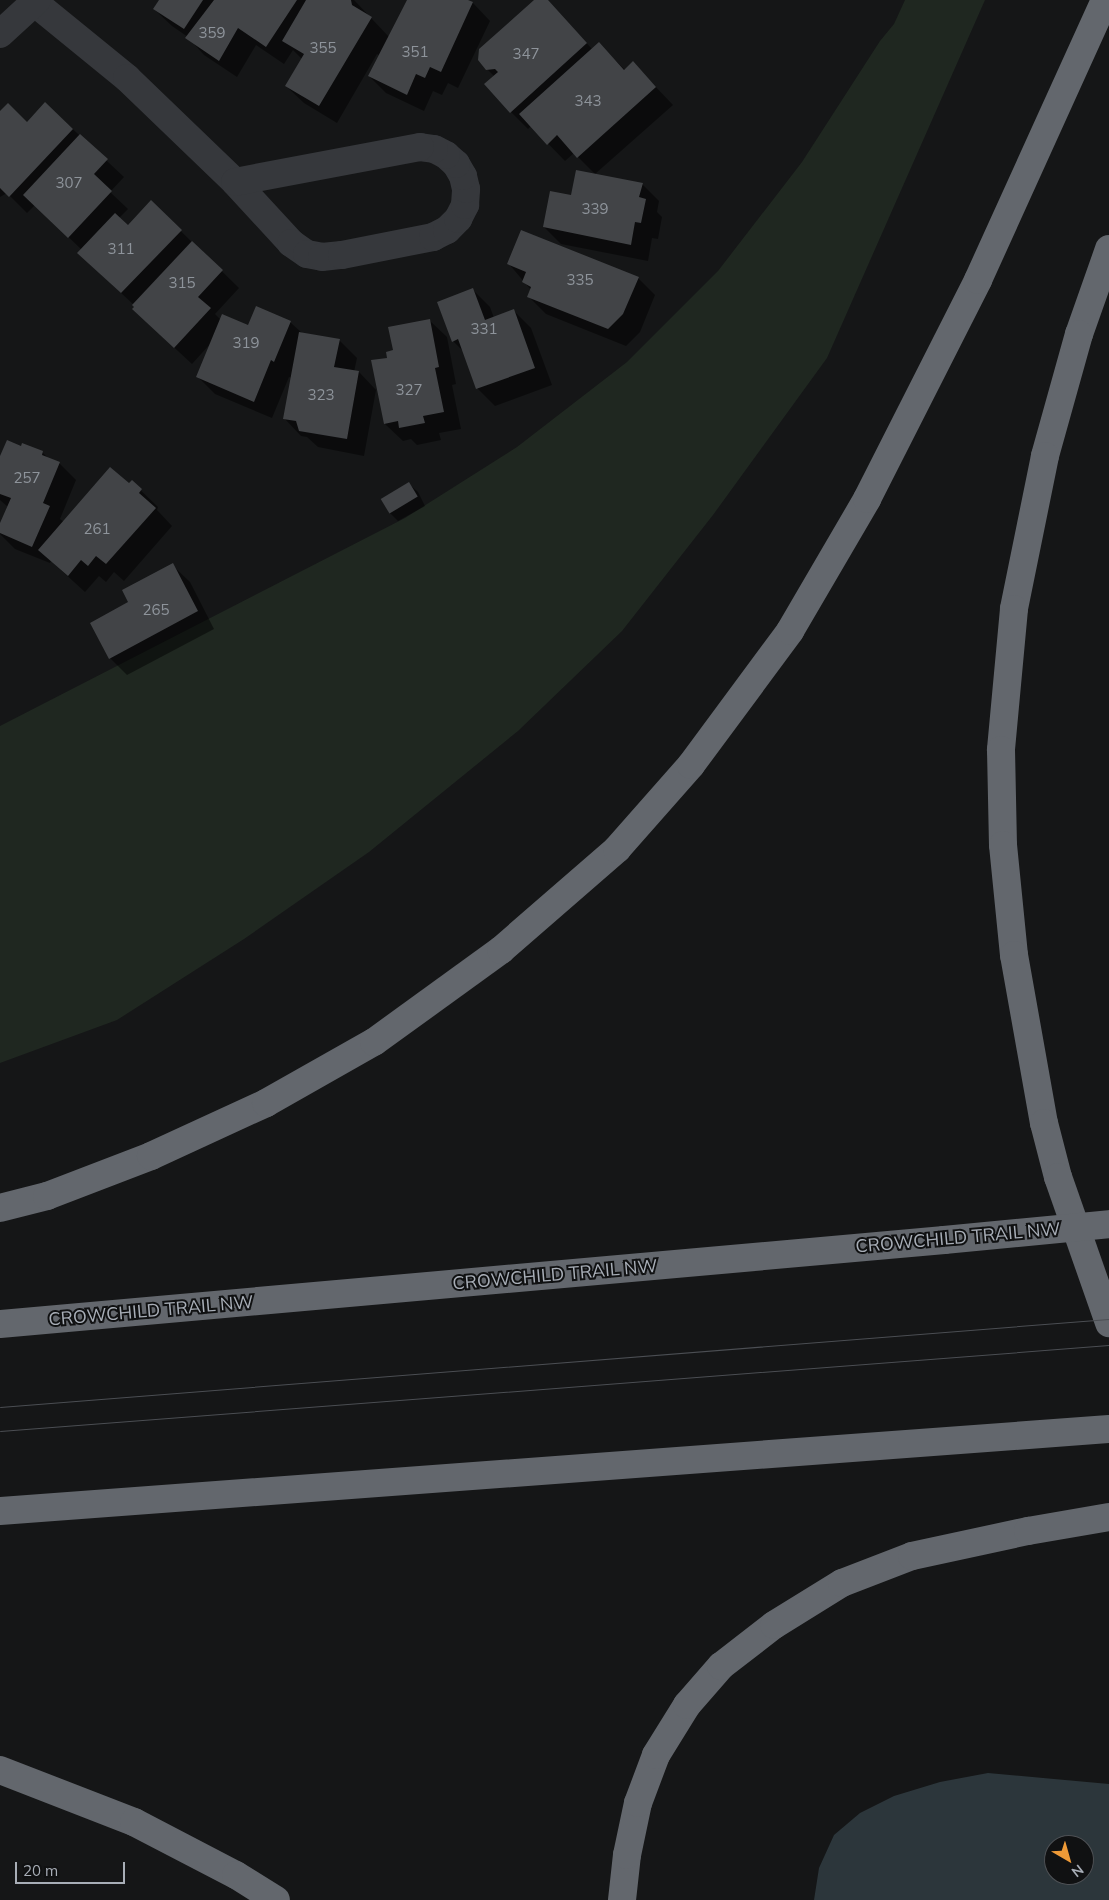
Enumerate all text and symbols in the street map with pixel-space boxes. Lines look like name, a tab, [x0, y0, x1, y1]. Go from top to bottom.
house number: 359	[199, 24, 225, 42]
house number: 355	[310, 39, 336, 57]
house number: 351	[402, 43, 428, 61]
house number: 347	[513, 45, 539, 63]
house number: 343	[575, 92, 601, 110]
house number: 307	[56, 174, 82, 192]
house number: 339	[582, 200, 608, 218]
house number: 311	[108, 240, 134, 258]
house number: 335	[567, 271, 593, 289]
house number: 315	[169, 274, 195, 292]
house number: 331	[471, 320, 497, 338]
house number: 319	[233, 334, 259, 352]
house number: 327	[396, 381, 422, 399]
house number: 323	[308, 386, 334, 404]
house number: 257	[14, 469, 40, 487]
house number: 261	[84, 520, 110, 538]
house number: 265	[143, 601, 169, 619]
street label: CROWCHILD TRAIL NW	[855, 1218, 1061, 1258]
street label: CROWCHILD TRAIL NW	[452, 1255, 658, 1295]
street label: CROWCHILD TRAIL NW	[48, 1291, 254, 1331]
north arrow	[1044, 1835, 1094, 1885]
scale bar	[18, 1852, 128, 1884]
text: 20 m	[23, 1861, 58, 1880]
text: N	[1068, 1861, 1087, 1881]

